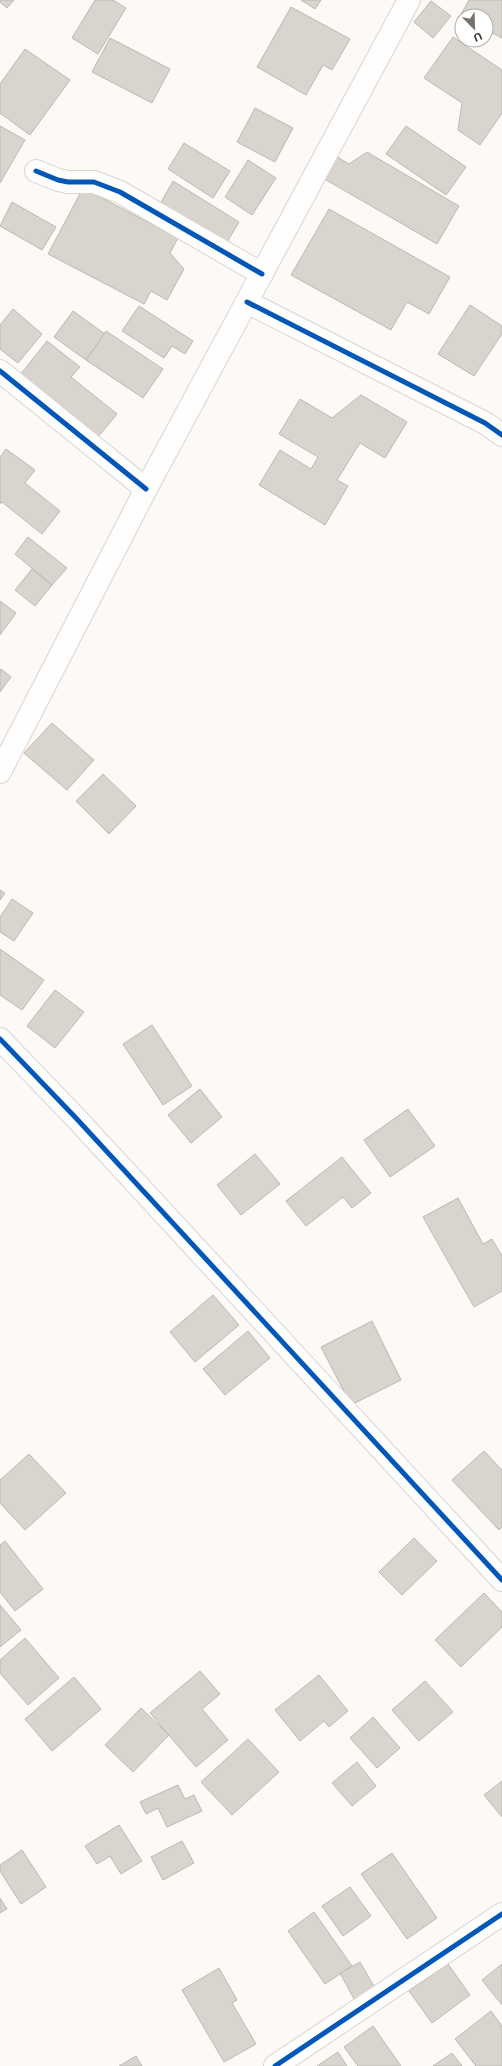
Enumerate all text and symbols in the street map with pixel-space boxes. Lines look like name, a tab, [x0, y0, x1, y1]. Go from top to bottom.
north arrow	[454, 8, 494, 48]
text: U	[472, 30, 484, 44]

